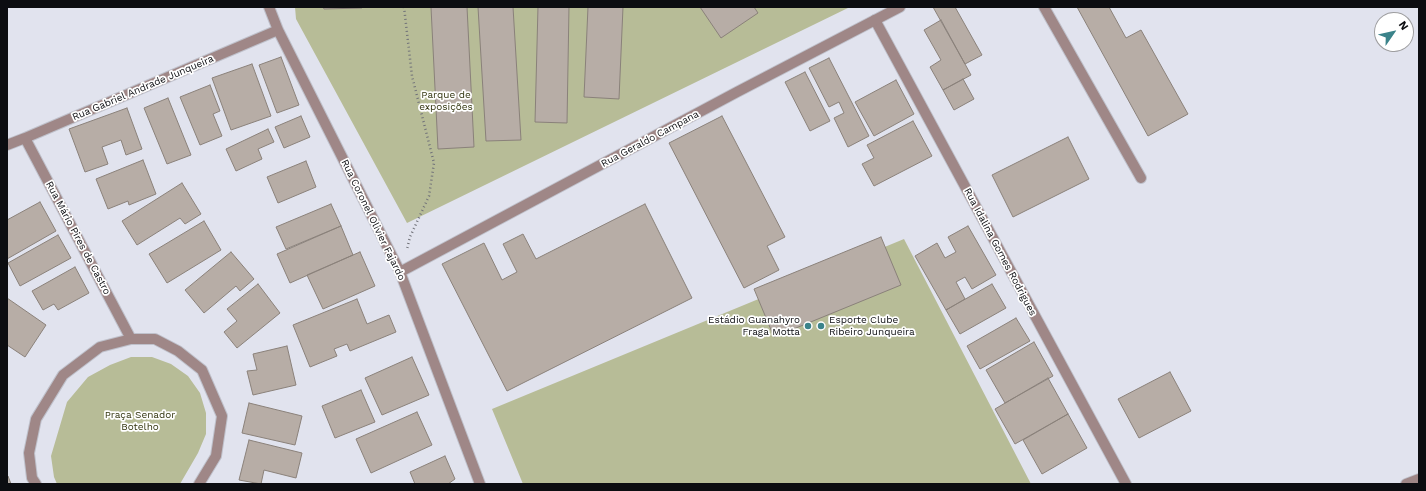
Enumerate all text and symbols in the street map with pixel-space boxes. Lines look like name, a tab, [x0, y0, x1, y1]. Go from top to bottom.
north arrow	[1374, 12, 1414, 52]
text: N	[1396, 19, 1411, 33]
street label: Rua Gabriel Andrade Junqueira	[70, 53, 216, 123]
park label: Parque de exposições	[419, 89, 473, 112]
street label: Rua Geraldo Campana	[599, 108, 701, 170]
street label: Rua Coronel Olivier Fajardo	[338, 158, 408, 282]
street label: Rua Mário Pires de Castro	[43, 179, 113, 297]
street label: Rua Idalina Gomes Rodrigues	[961, 186, 1039, 318]
place label: Estádio Guanahyro Fraga Motta	[708, 314, 800, 338]
place label: Esporte Clube Ribeiro Junqueira	[829, 314, 915, 338]
marker: Estádio Guanahyro Fraga Motta	[803, 321, 813, 331]
marker: Esporte Clube Ribeiro Junqueira	[816, 321, 826, 331]
park label: Praça Senador Botelho	[105, 409, 175, 432]

